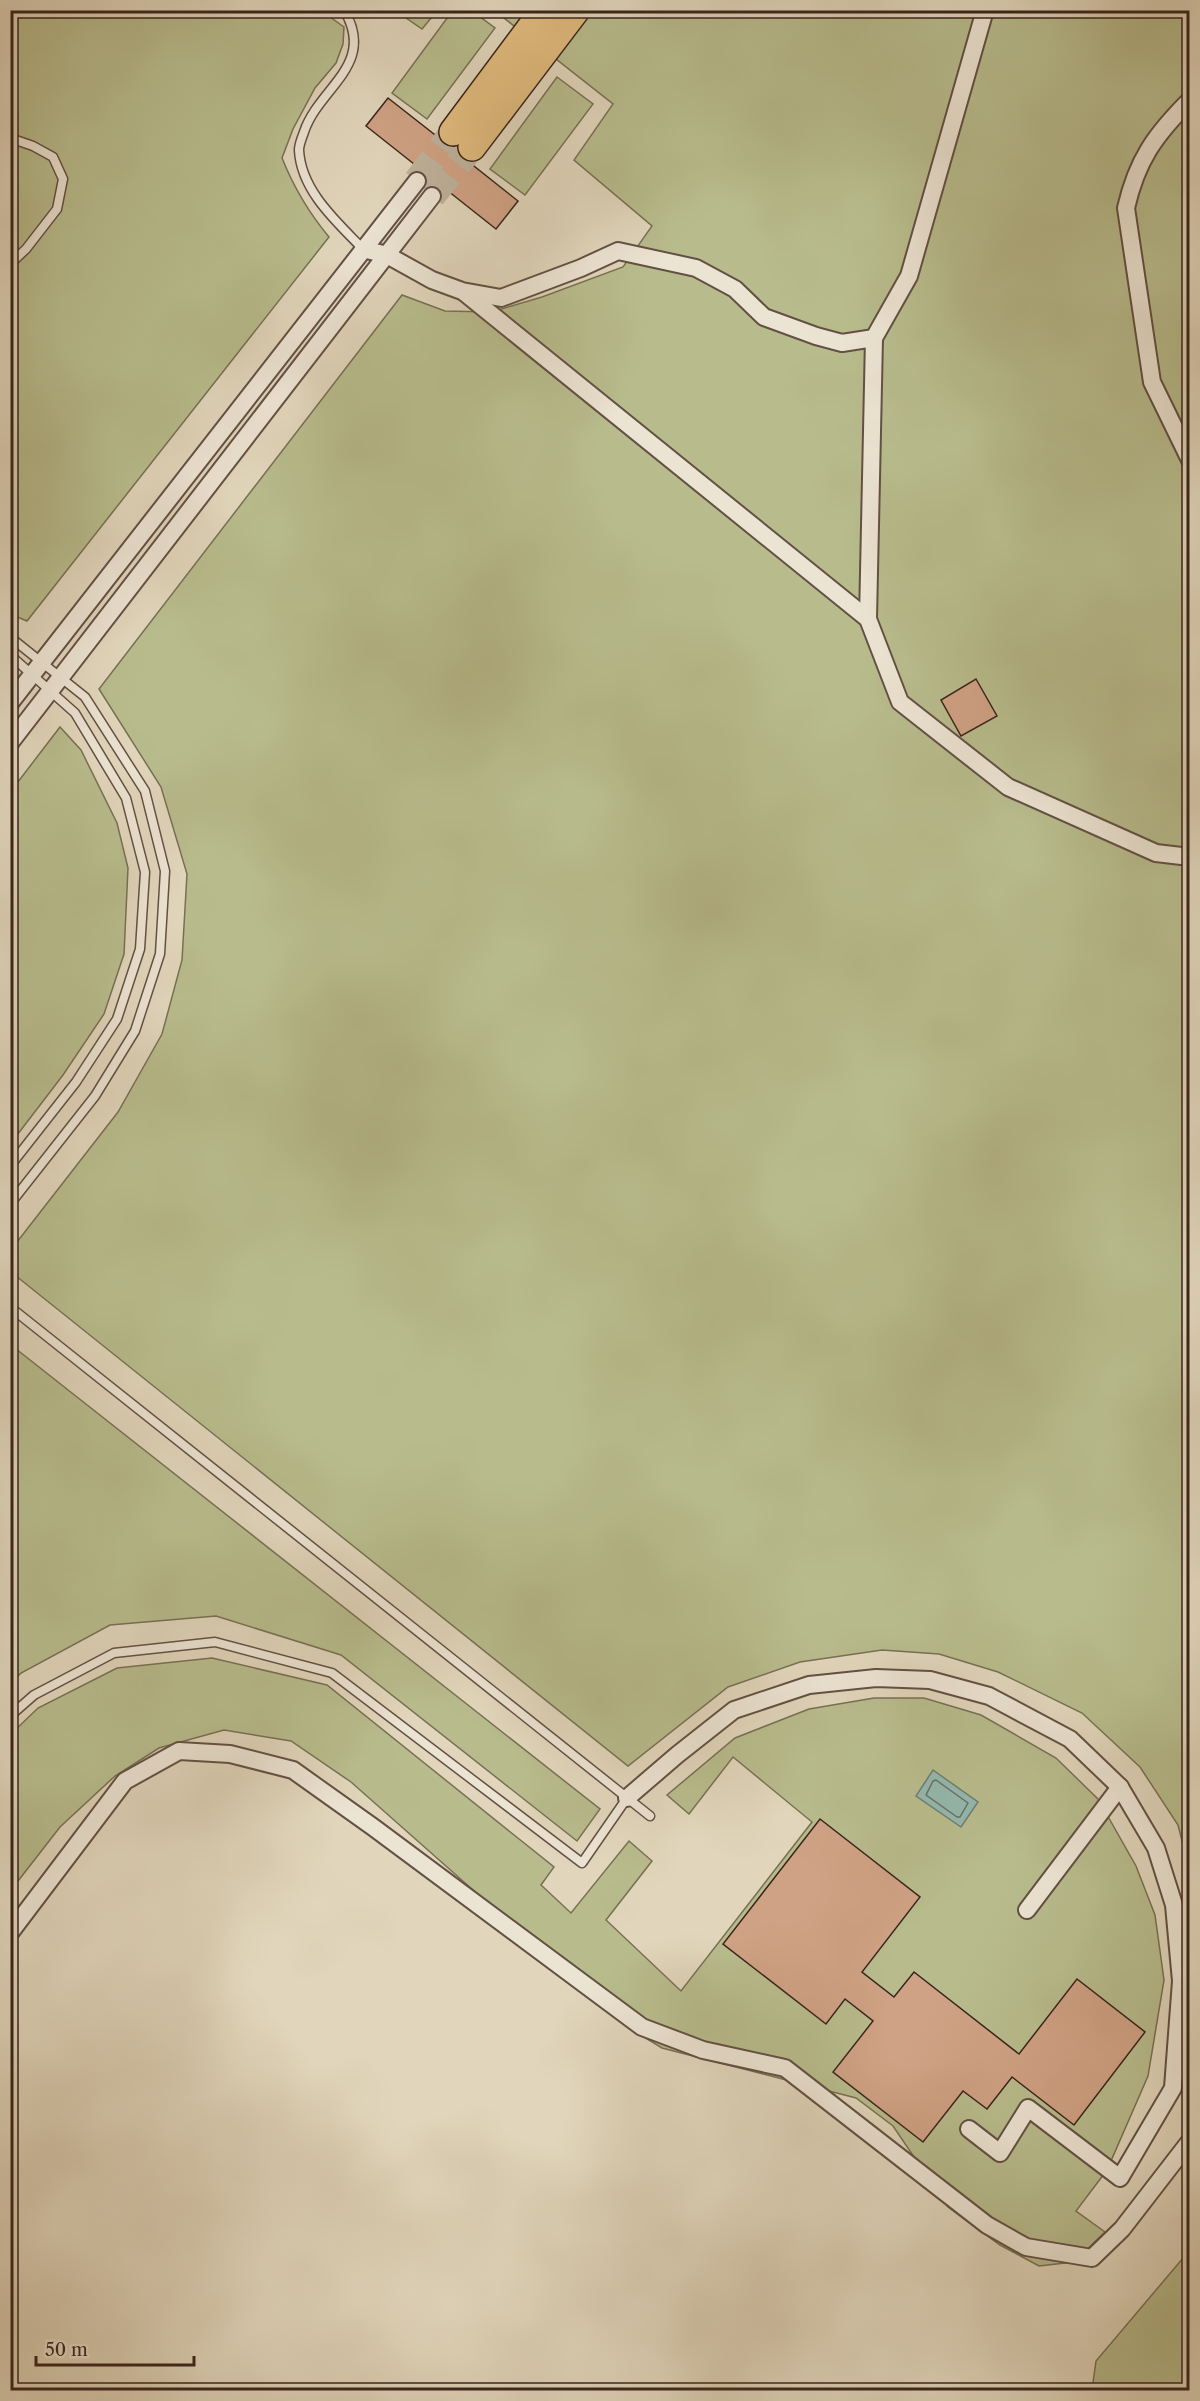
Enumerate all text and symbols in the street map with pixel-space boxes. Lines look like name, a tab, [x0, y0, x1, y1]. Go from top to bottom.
scale bar	[36, 2329, 194, 2367]
text: 50 m	[45, 2339, 88, 2361]

